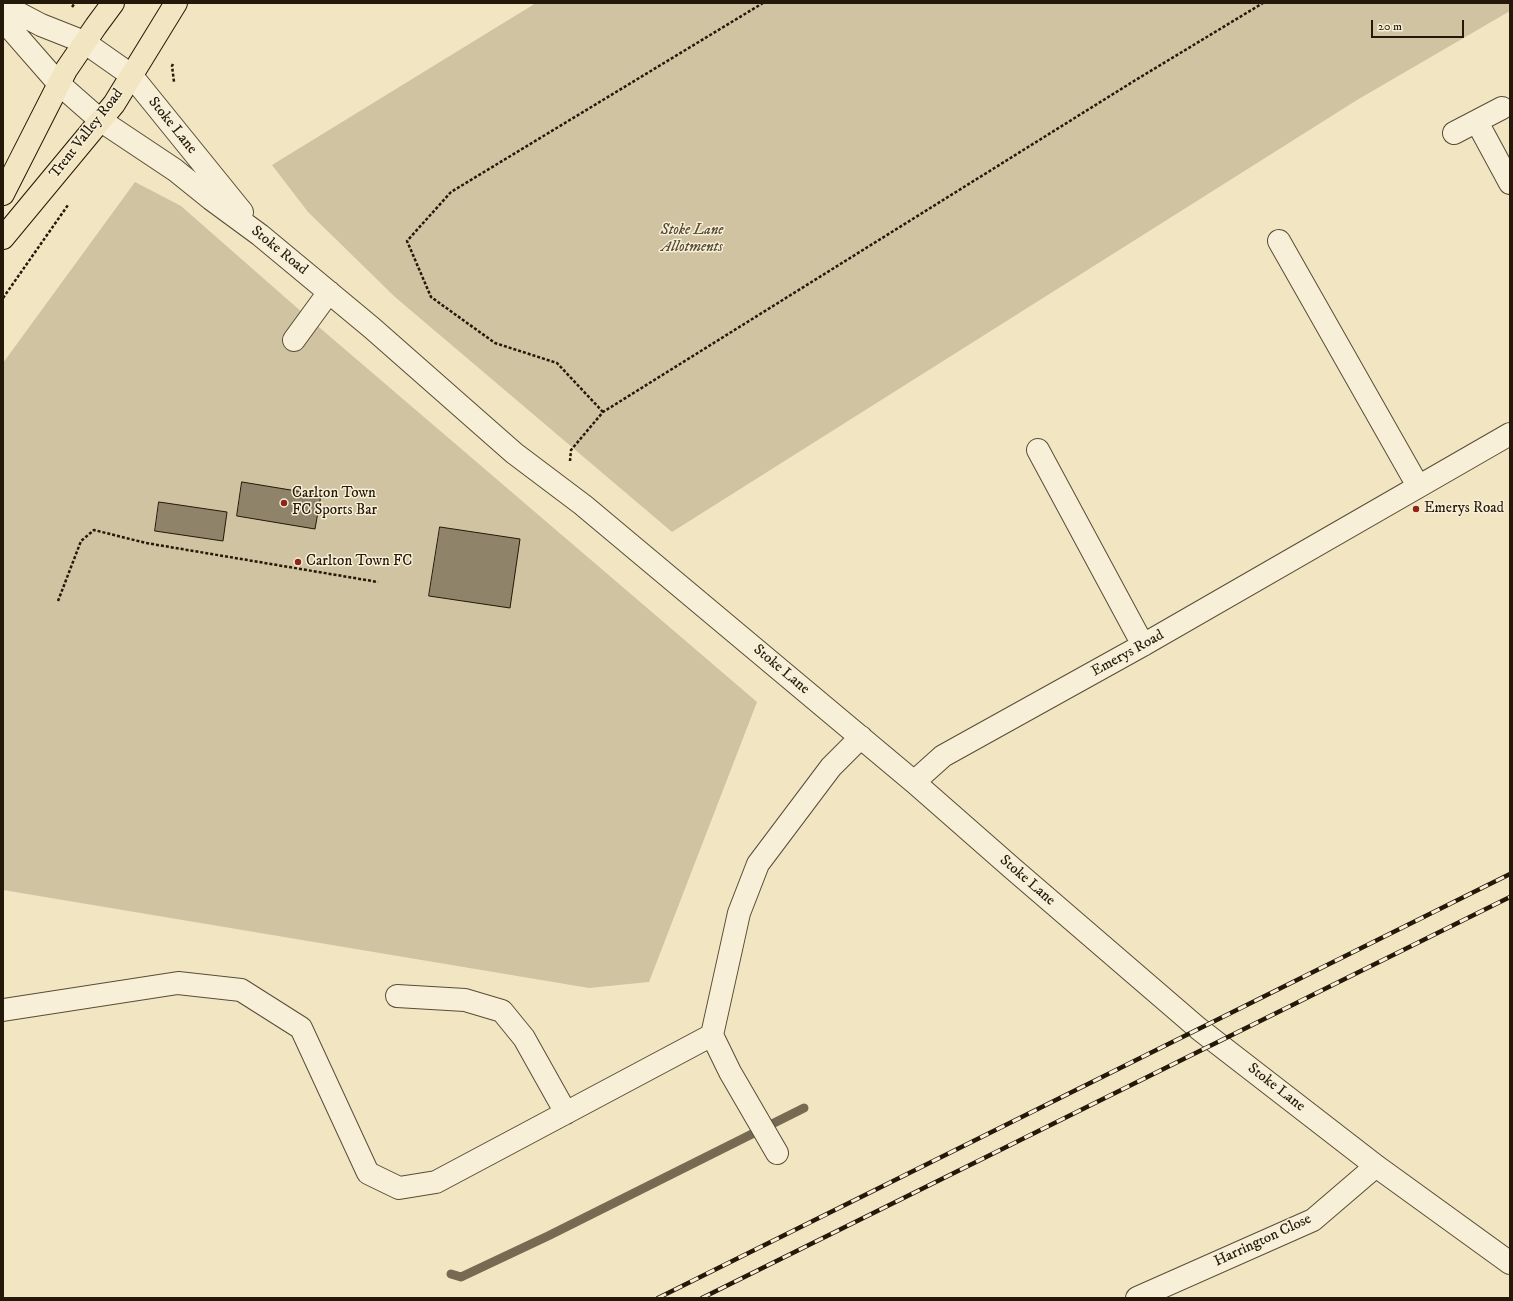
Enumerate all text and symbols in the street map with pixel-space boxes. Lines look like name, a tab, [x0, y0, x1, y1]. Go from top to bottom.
scale bar	[1373, 12, 1466, 38]
text: 20 m	[1378, 19, 1402, 34]
street label: Trent Valley Road	[46, 86, 128, 182]
street label: Stoke Lane	[144, 94, 200, 158]
park label: Stoke Lane Allotments	[661, 222, 723, 257]
street label: Stoke Road	[247, 223, 311, 279]
place label: Carlton Town FC Sports Bar	[292, 485, 377, 520]
marker: Carlton Town FC Sports Bar	[279, 498, 289, 508]
place label: Emerys Road	[1424, 500, 1504, 518]
marker: Emerys Road	[1411, 504, 1421, 514]
place label: Carlton Town FC	[306, 553, 412, 571]
marker: Carlton Town FC	[293, 557, 303, 567]
street label: Emerys Road	[1089, 627, 1167, 681]
street label: Stoke Lane	[749, 641, 813, 699]
street label: Stoke Lane	[996, 852, 1058, 910]
street label: Stoke Lane	[1244, 1060, 1308, 1116]
street label: Harrington Close	[1212, 1211, 1314, 1271]

